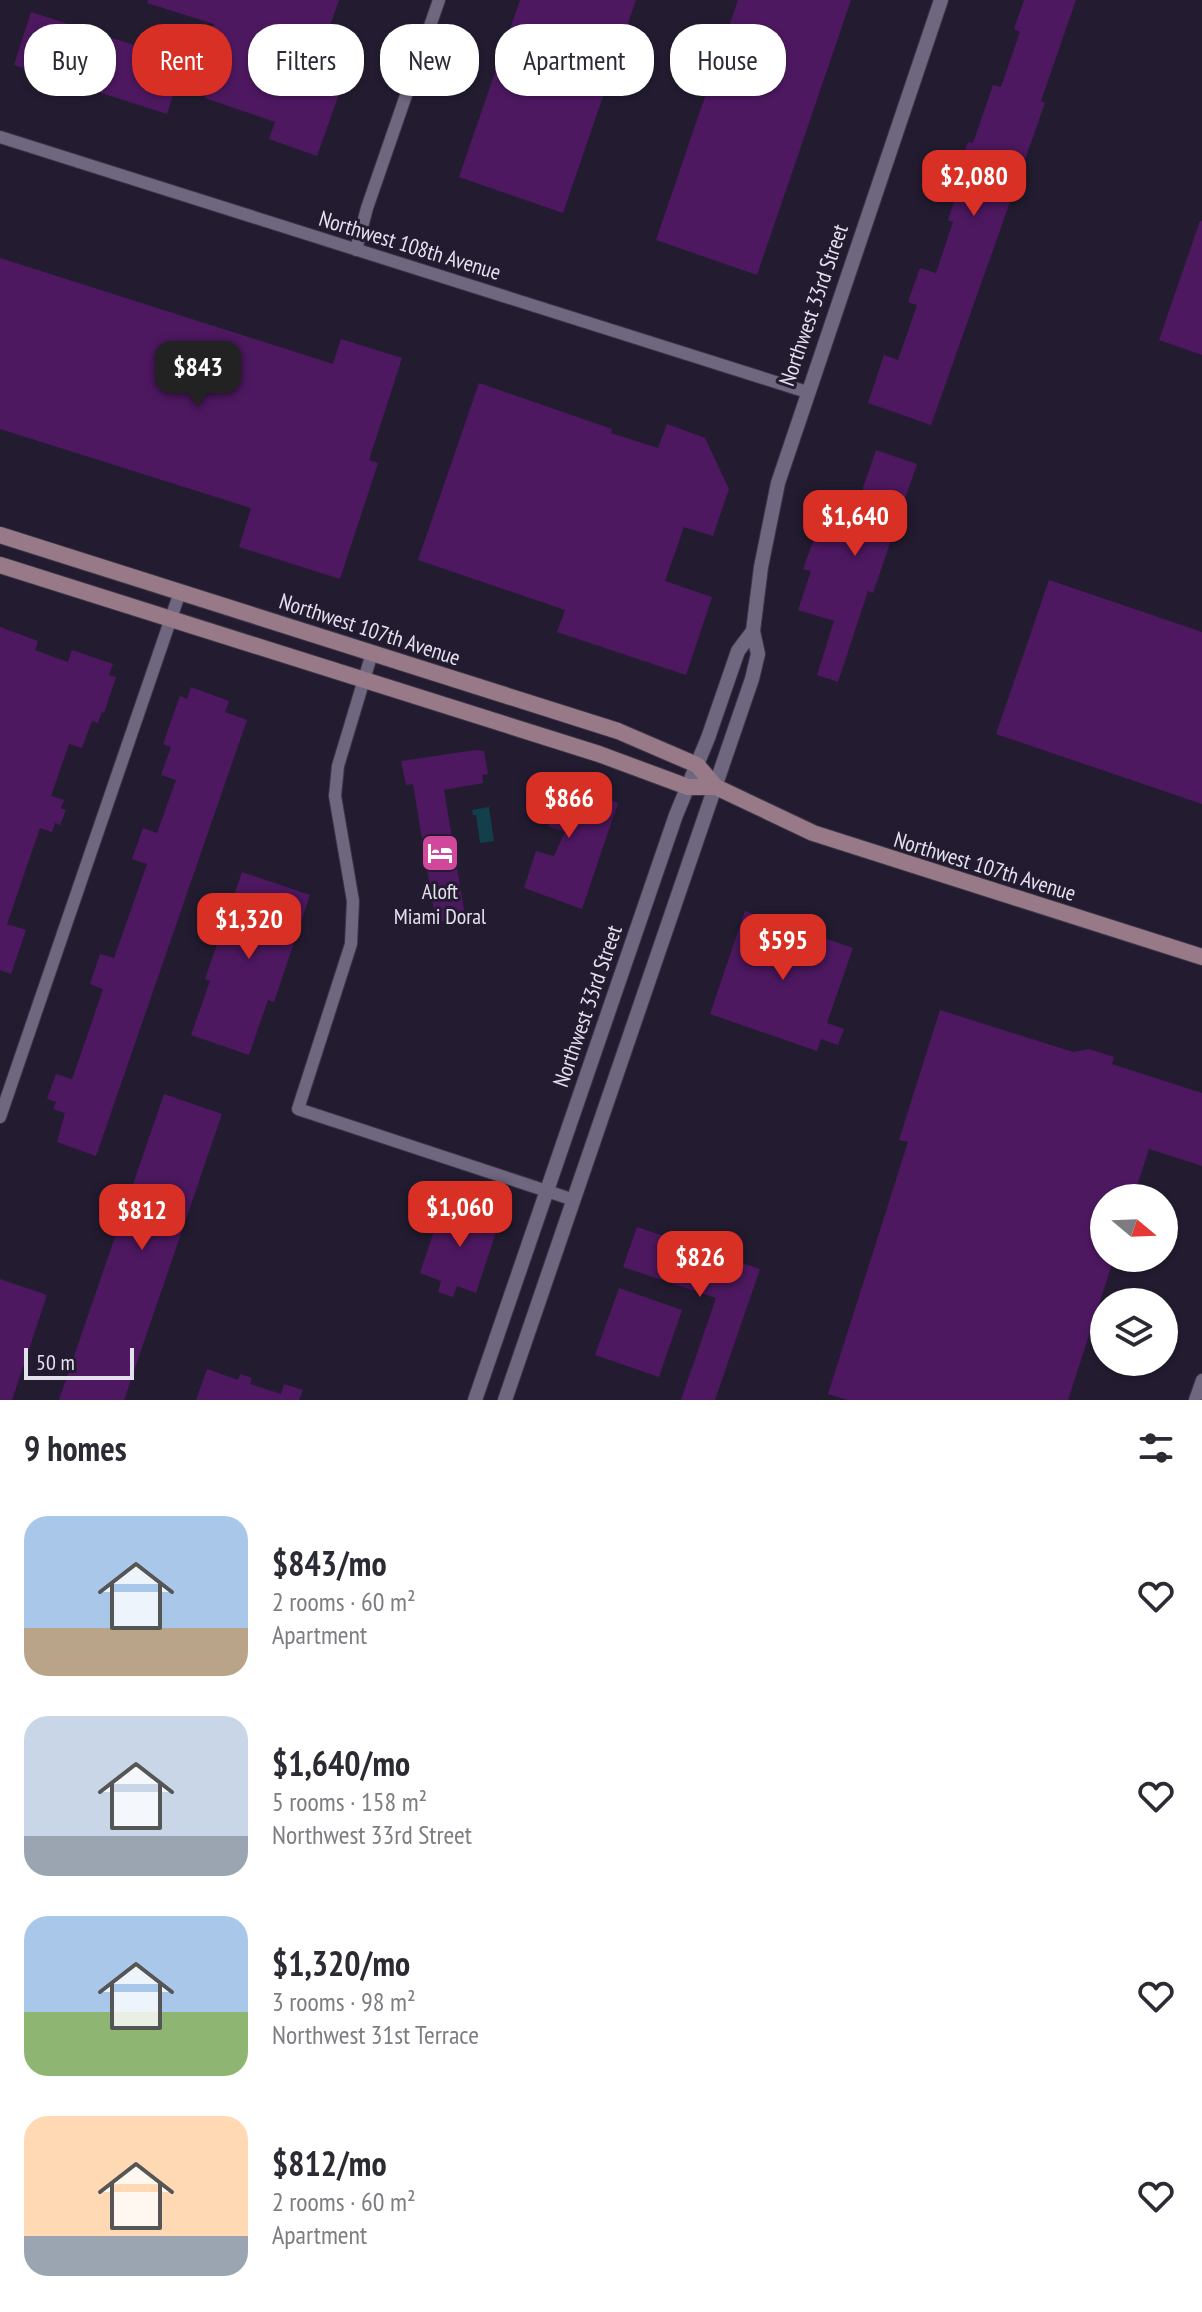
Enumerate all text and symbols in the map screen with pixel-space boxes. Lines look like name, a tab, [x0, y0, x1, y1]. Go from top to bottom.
chip: Buy	[24, 24, 116, 96]
chip: Rent	[132, 24, 232, 96]
chip: Filters	[248, 24, 364, 96]
chip: New	[380, 24, 479, 96]
chip: Apartment	[495, 24, 654, 96]
chip: House	[670, 24, 786, 96]
pin: $2,080	[909, 150, 1039, 218]
text: $2,080	[940, 159, 1008, 192]
street label: Northwest 108th Avenue	[316, 204, 504, 286]
street label: Northwest 33rd Street	[772, 220, 854, 390]
pin: $843	[151, 341, 245, 409]
text: $843	[173, 350, 223, 383]
pin: $1,640	[790, 490, 920, 558]
text: $1,640	[821, 499, 889, 532]
street label: Northwest 107th Avenue	[276, 587, 464, 671]
pin: $866	[522, 772, 616, 840]
text: $866	[544, 781, 594, 814]
street label: Northwest 107th Avenue	[891, 825, 1079, 907]
hotel icon: Aloft Miami Doral	[419, 832, 461, 874]
place label: Aloft Miami Doral	[394, 877, 487, 930]
pin: $1,320	[184, 893, 314, 961]
text: $1,320	[215, 902, 283, 935]
pin: $595	[736, 914, 830, 982]
street label: Northwest 33rd Street	[546, 921, 628, 1091]
text: $595	[758, 923, 808, 956]
pin: $1,060	[395, 1181, 525, 1249]
pin: $812	[95, 1184, 189, 1252]
north arrow	[1090, 1184, 1178, 1272]
map controls	[1090, 1184, 1178, 1376]
text: $1,060	[426, 1190, 494, 1223]
text: $812	[117, 1193, 167, 1226]
pin: $826	[653, 1231, 747, 1299]
text: $826	[675, 1240, 725, 1273]
button: layers	[1090, 1288, 1178, 1376]
scale bar	[24, 1344, 134, 1380]
text: 50 m	[36, 1348, 75, 1376]
text: 9 homes	[24, 1426, 127, 1470]
icon: filters	[1134, 1426, 1178, 1470]
text: $843/mo	[272, 1541, 387, 1585]
icon: home	[88, 1548, 184, 1644]
icon: heart	[1134, 1574, 1178, 1618]
text: 2 rooms · 60 m²	[272, 1585, 416, 1618]
text: Apartment	[272, 1618, 367, 1651]
text: $1,640/mo	[272, 1741, 410, 1785]
icon: home	[88, 1748, 184, 1844]
icon: heart	[1134, 1774, 1178, 1818]
text: 5 rooms · 158 m²	[272, 1785, 427, 1818]
text: Northwest 33rd Street	[272, 1818, 472, 1851]
text: $1,320/mo	[272, 1941, 410, 1985]
icon: home	[88, 1948, 184, 2044]
icon: heart	[1134, 1974, 1178, 2018]
text: 3 rooms · 98 m²	[272, 1985, 416, 2018]
text: Northwest 31st Terrace	[272, 2018, 479, 2051]
text: $812/mo	[272, 2141, 387, 2185]
icon: home	[88, 2148, 184, 2244]
icon: heart	[1134, 2174, 1178, 2218]
text: 2 rooms · 60 m²	[272, 2185, 416, 2218]
text: Apartment	[272, 2218, 367, 2251]

